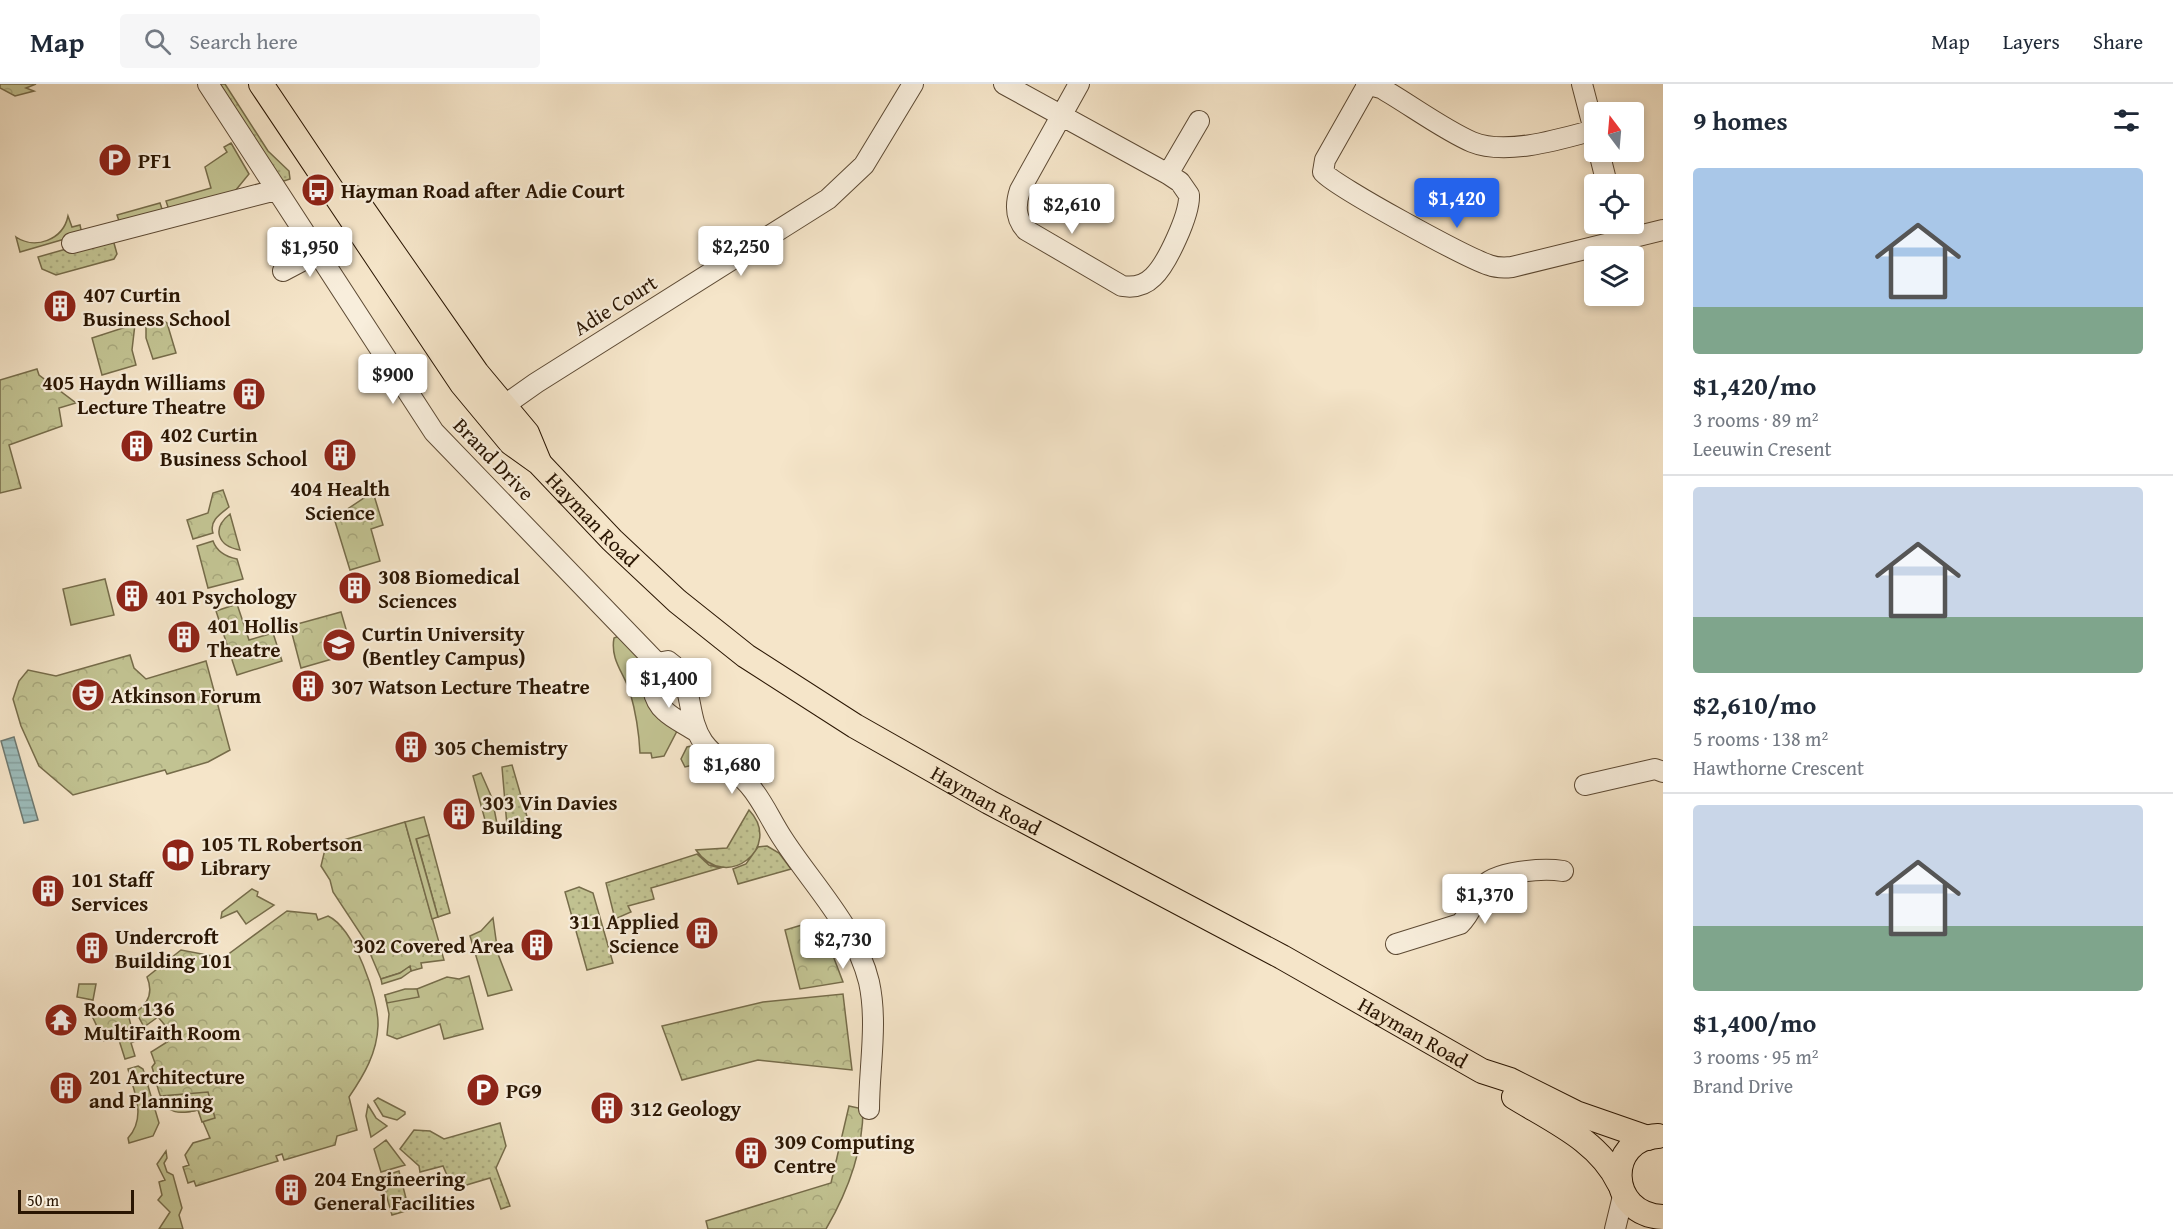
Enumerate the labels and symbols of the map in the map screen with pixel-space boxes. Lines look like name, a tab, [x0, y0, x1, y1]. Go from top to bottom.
north arrow	[1584, 102, 1644, 162]
parking icon: PF1	[97, 142, 133, 178]
place label: PF1	[138, 145, 172, 176]
bus stop icon: Hayman Road after Adie Court	[300, 172, 336, 208]
place label: Hayman Road after Adie Court	[341, 175, 625, 206]
pin: $1,420	[1408, 178, 1506, 229]
pin: $2,610	[1023, 184, 1121, 235]
pin: $2,250	[692, 226, 790, 277]
pin: $1,950	[261, 227, 359, 278]
street label: Adie Court	[567, 267, 664, 343]
place label: 407 Curtin Business School	[83, 279, 231, 334]
building icon: 407 Curtin Business School	[42, 288, 78, 324]
pin: $900	[357, 354, 429, 405]
place label: 405 Haydn Williams Lecture Theatre	[42, 367, 226, 422]
building icon: 405 Haydn Williams Lecture Theatre	[231, 376, 267, 412]
street label: Brand Drive	[446, 410, 542, 508]
place label: 402 Curtin Business School	[160, 419, 308, 474]
building icon: 402 Curtin Business School	[119, 428, 155, 464]
building icon: 404 Health Science	[322, 437, 358, 473]
street label: Hayman Road	[539, 465, 647, 574]
place label: 404 Health Science	[290, 473, 390, 528]
place label: 308 Biomedical Sciences	[378, 561, 520, 616]
building icon: 308 Biomedical Sciences	[337, 570, 373, 606]
building icon: 401 Psychology	[114, 578, 150, 614]
place label: 401 Psychology	[155, 581, 297, 612]
place label: 401 Hollis Theatre	[207, 610, 299, 665]
place label: Curtin University (Bentley Campus)	[362, 618, 526, 673]
building icon: 401 Hollis Theatre	[166, 619, 202, 655]
school or university icon: Curtin University (Bentley Campus)	[321, 627, 357, 663]
pin: $1,400	[620, 658, 718, 709]
building icon: 307 Watson Lecture Theatre	[290, 668, 326, 704]
place label: 307 Watson Lecture Theatre	[331, 671, 590, 702]
theatre icon: Atkinson Forum	[70, 677, 106, 713]
place label: Atkinson Forum	[111, 680, 261, 711]
building icon: 305 Chemistry	[393, 729, 429, 765]
place label: 305 Chemistry	[434, 732, 568, 763]
pin: $1,680	[683, 744, 781, 795]
street label: Hayman Road	[926, 757, 1048, 843]
place label: 303 Vin Davies Building	[482, 787, 618, 842]
building icon: 303 Vin Davies Building	[441, 796, 477, 832]
place label: 105 TL Robertson Library	[201, 828, 363, 883]
library icon: 105 TL Robertson Library	[160, 837, 196, 873]
place label: 101 Staff Services	[71, 864, 155, 919]
building icon: 101 Staff Services	[30, 873, 66, 909]
pin: $1,370	[1436, 874, 1534, 925]
place label: 311 Applied Science	[569, 906, 679, 961]
building icon: 311 Applied Science	[684, 915, 720, 951]
pin: $2,730	[794, 919, 892, 970]
place label: Undercroft Building 101	[115, 921, 232, 976]
building icon: 302 Covered Area	[519, 927, 555, 963]
building icon: Undercroft Building 101	[74, 930, 110, 966]
place label: 302 Covered Area	[353, 930, 514, 961]
street label: Hayman Road	[1353, 988, 1475, 1076]
place label: Room 136 MultiFaith Room	[84, 993, 241, 1048]
temple icon: Room 136 MultiFaith Room	[43, 1002, 79, 1038]
place label: 201 Architecture and Planning	[89, 1061, 245, 1116]
building icon: 201 Architecture and Planning	[48, 1070, 84, 1106]
parking icon: PG9	[465, 1072, 501, 1108]
place label: PG9	[506, 1075, 542, 1106]
building icon: 312 Geology	[589, 1090, 625, 1126]
place label: 312 Geology	[630, 1093, 741, 1124]
place label: 309 Computing Centre	[774, 1126, 915, 1181]
building icon: 309 Computing Centre	[733, 1135, 769, 1171]
place label: 204 Engineering General Facilities	[314, 1163, 475, 1218]
building icon: 204 Engineering General Facilities	[273, 1172, 309, 1208]
scale bar	[18, 1187, 134, 1214]

